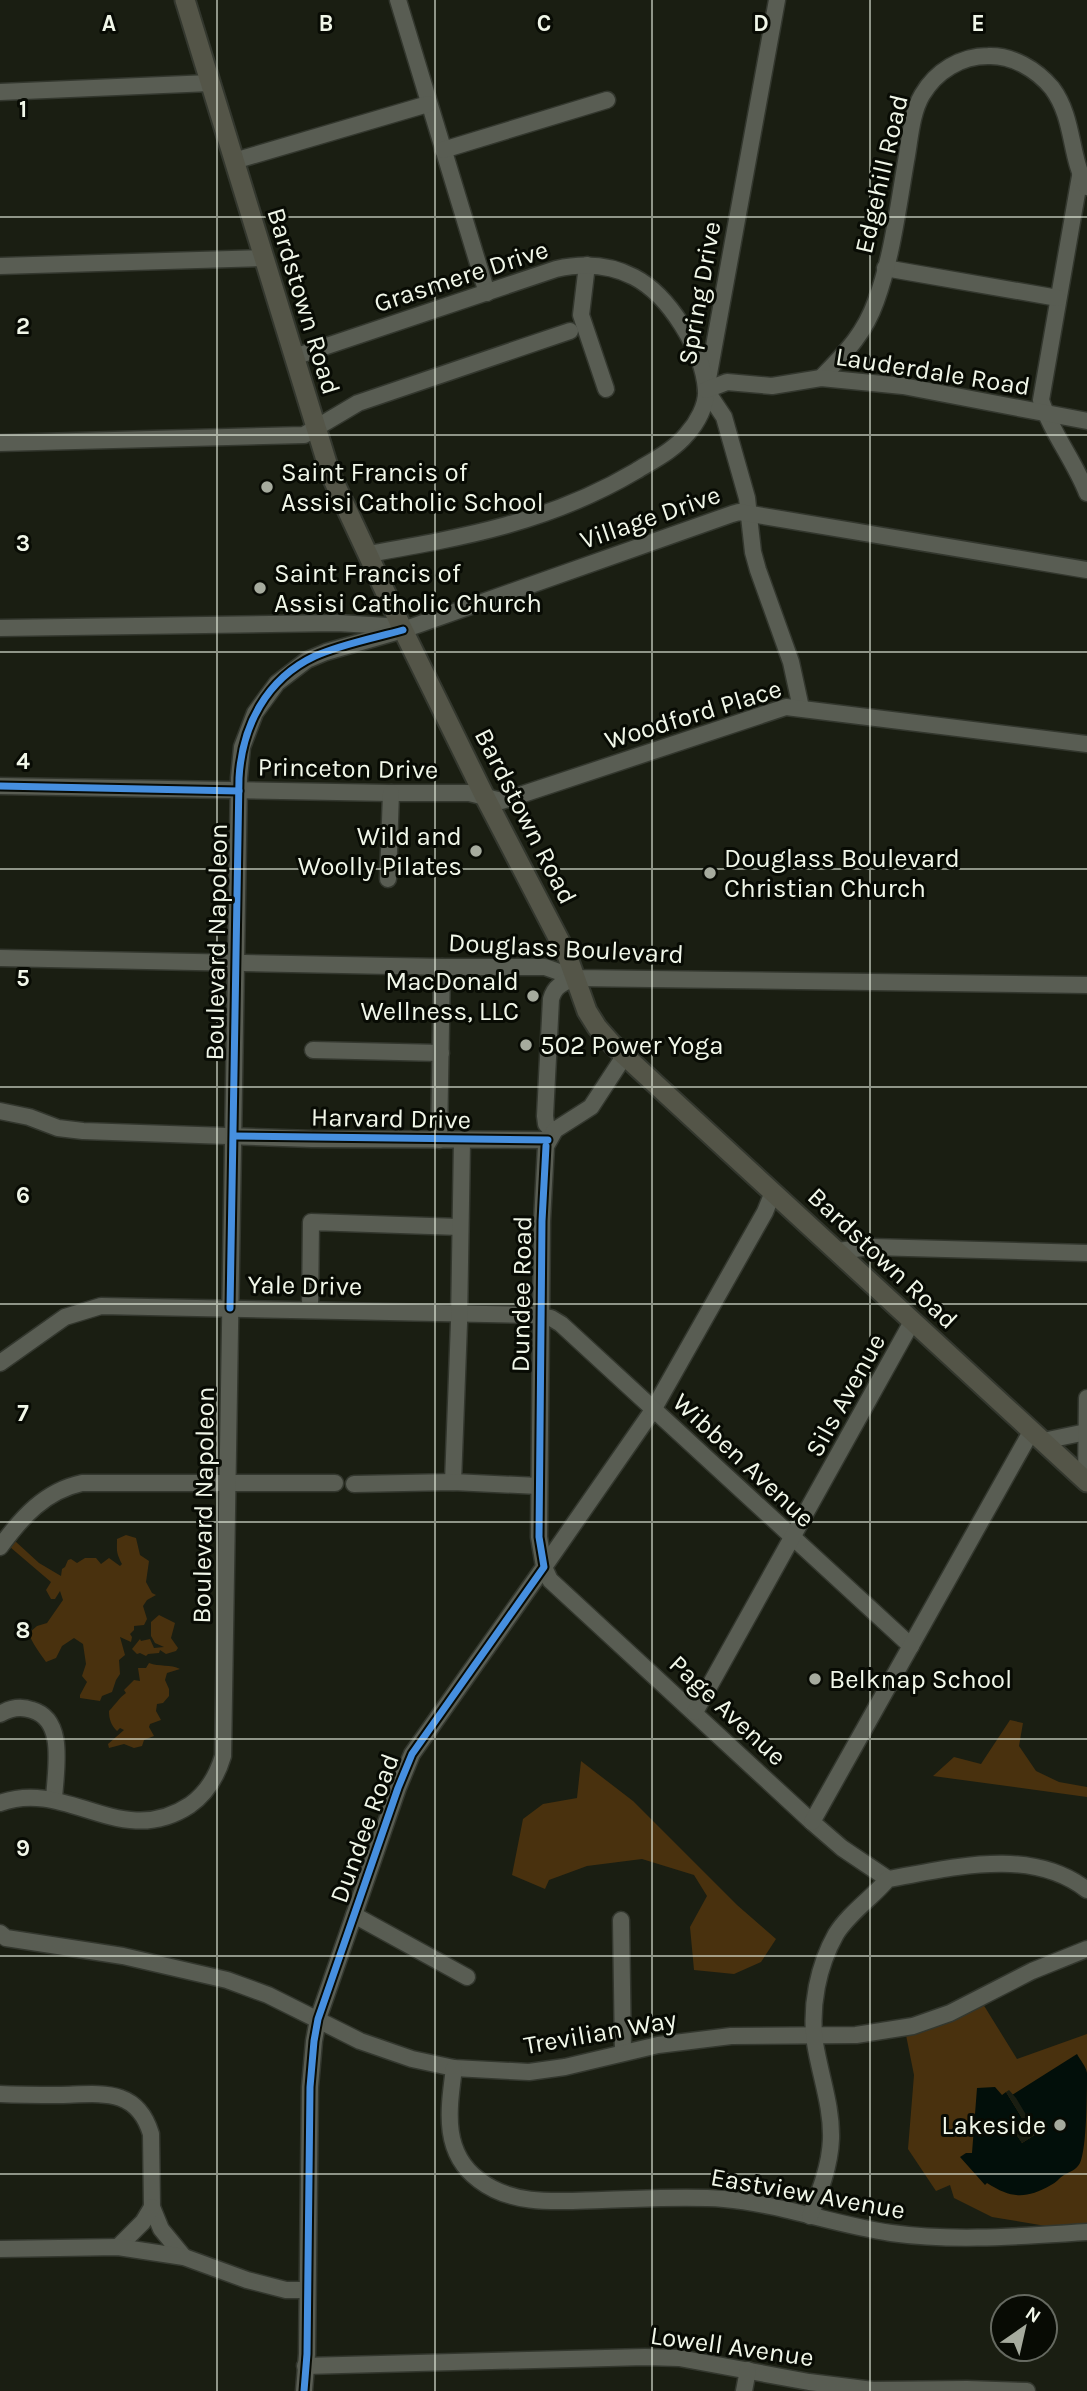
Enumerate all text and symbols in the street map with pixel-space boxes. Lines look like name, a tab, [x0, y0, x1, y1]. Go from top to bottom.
text: A	[102, 10, 116, 37]
text: B	[319, 10, 333, 37]
text: C	[537, 10, 551, 37]
text: D	[753, 10, 769, 37]
text: E	[971, 10, 985, 37]
street label: Edgehill Road	[848, 92, 915, 257]
text: 1	[19, 96, 27, 123]
street label: Bardstown Road	[260, 204, 347, 398]
street label: Spring Drive	[672, 219, 727, 367]
street label: Grasmere Drive	[370, 234, 552, 319]
text: 2	[16, 313, 30, 340]
street label: Lauderdale Road	[833, 341, 1033, 402]
place label: Saint Francis of Assisi Catholic School	[281, 457, 544, 518]
marker: Saint Francis of Assisi Catholic School	[259, 479, 275, 495]
street label: Village Drive	[576, 479, 724, 556]
text: 3	[16, 530, 30, 557]
place label: Saint Francis of Assisi Catholic Church	[274, 558, 542, 619]
marker: Saint Francis of Assisi Catholic Church	[252, 580, 268, 596]
street label: Woodford Place	[601, 673, 785, 756]
street label: Bardstown Road	[468, 723, 583, 909]
text: 4	[16, 748, 30, 775]
street label: Princeton Drive	[257, 751, 439, 786]
place label: Wild and Woolly Pilates	[298, 821, 462, 882]
street label: Boulevard Napoleon	[199, 823, 234, 1061]
marker: Wild and Woolly Pilates	[468, 843, 484, 859]
place label: Douglass Boulevard Christian Church	[724, 843, 960, 904]
marker: Douglass Boulevard Christian Church	[702, 865, 718, 881]
street label: Douglass Boulevard	[447, 927, 685, 970]
text: 5	[16, 965, 30, 992]
place label: MacDonald Wellness, LLC	[360, 966, 519, 1027]
marker: MacDonald Wellness, LLC	[525, 988, 541, 1004]
place label: 502 Power Yoga	[540, 1030, 723, 1061]
marker: 502 Power Yoga	[518, 1037, 534, 1053]
street label: Harvard Drive	[311, 1102, 471, 1135]
street label: Bardstown Road	[801, 1181, 964, 1336]
text: 6	[16, 1182, 30, 1209]
street label: Dundee Road	[505, 1215, 538, 1373]
street label: Yale Drive	[247, 1269, 363, 1302]
street label: Sils Avenue	[799, 1328, 892, 1462]
street label: Boulevard Napoleon	[186, 1386, 221, 1624]
street label: Wibben Avenue	[666, 1387, 821, 1534]
text: 7	[17, 1400, 29, 1427]
text: 8	[16, 1617, 30, 1644]
street label: Page Avenue	[663, 1648, 793, 1772]
place label: Belknap School	[829, 1664, 1012, 1695]
marker: Belknap School	[807, 1671, 823, 1687]
street label: Dundee Road	[323, 1749, 406, 1907]
text: 9	[16, 1835, 30, 1862]
street label: Trevilian Way	[521, 2004, 679, 2061]
place label: Lakeside	[941, 2110, 1046, 2141]
marker: Lakeside	[1052, 2117, 1068, 2133]
street label: Eastview Avenue	[708, 2161, 908, 2226]
north arrow	[989, 2293, 1059, 2363]
text: N	[1021, 2302, 1045, 2328]
street label: Lowell Avenue	[648, 2320, 816, 2373]

